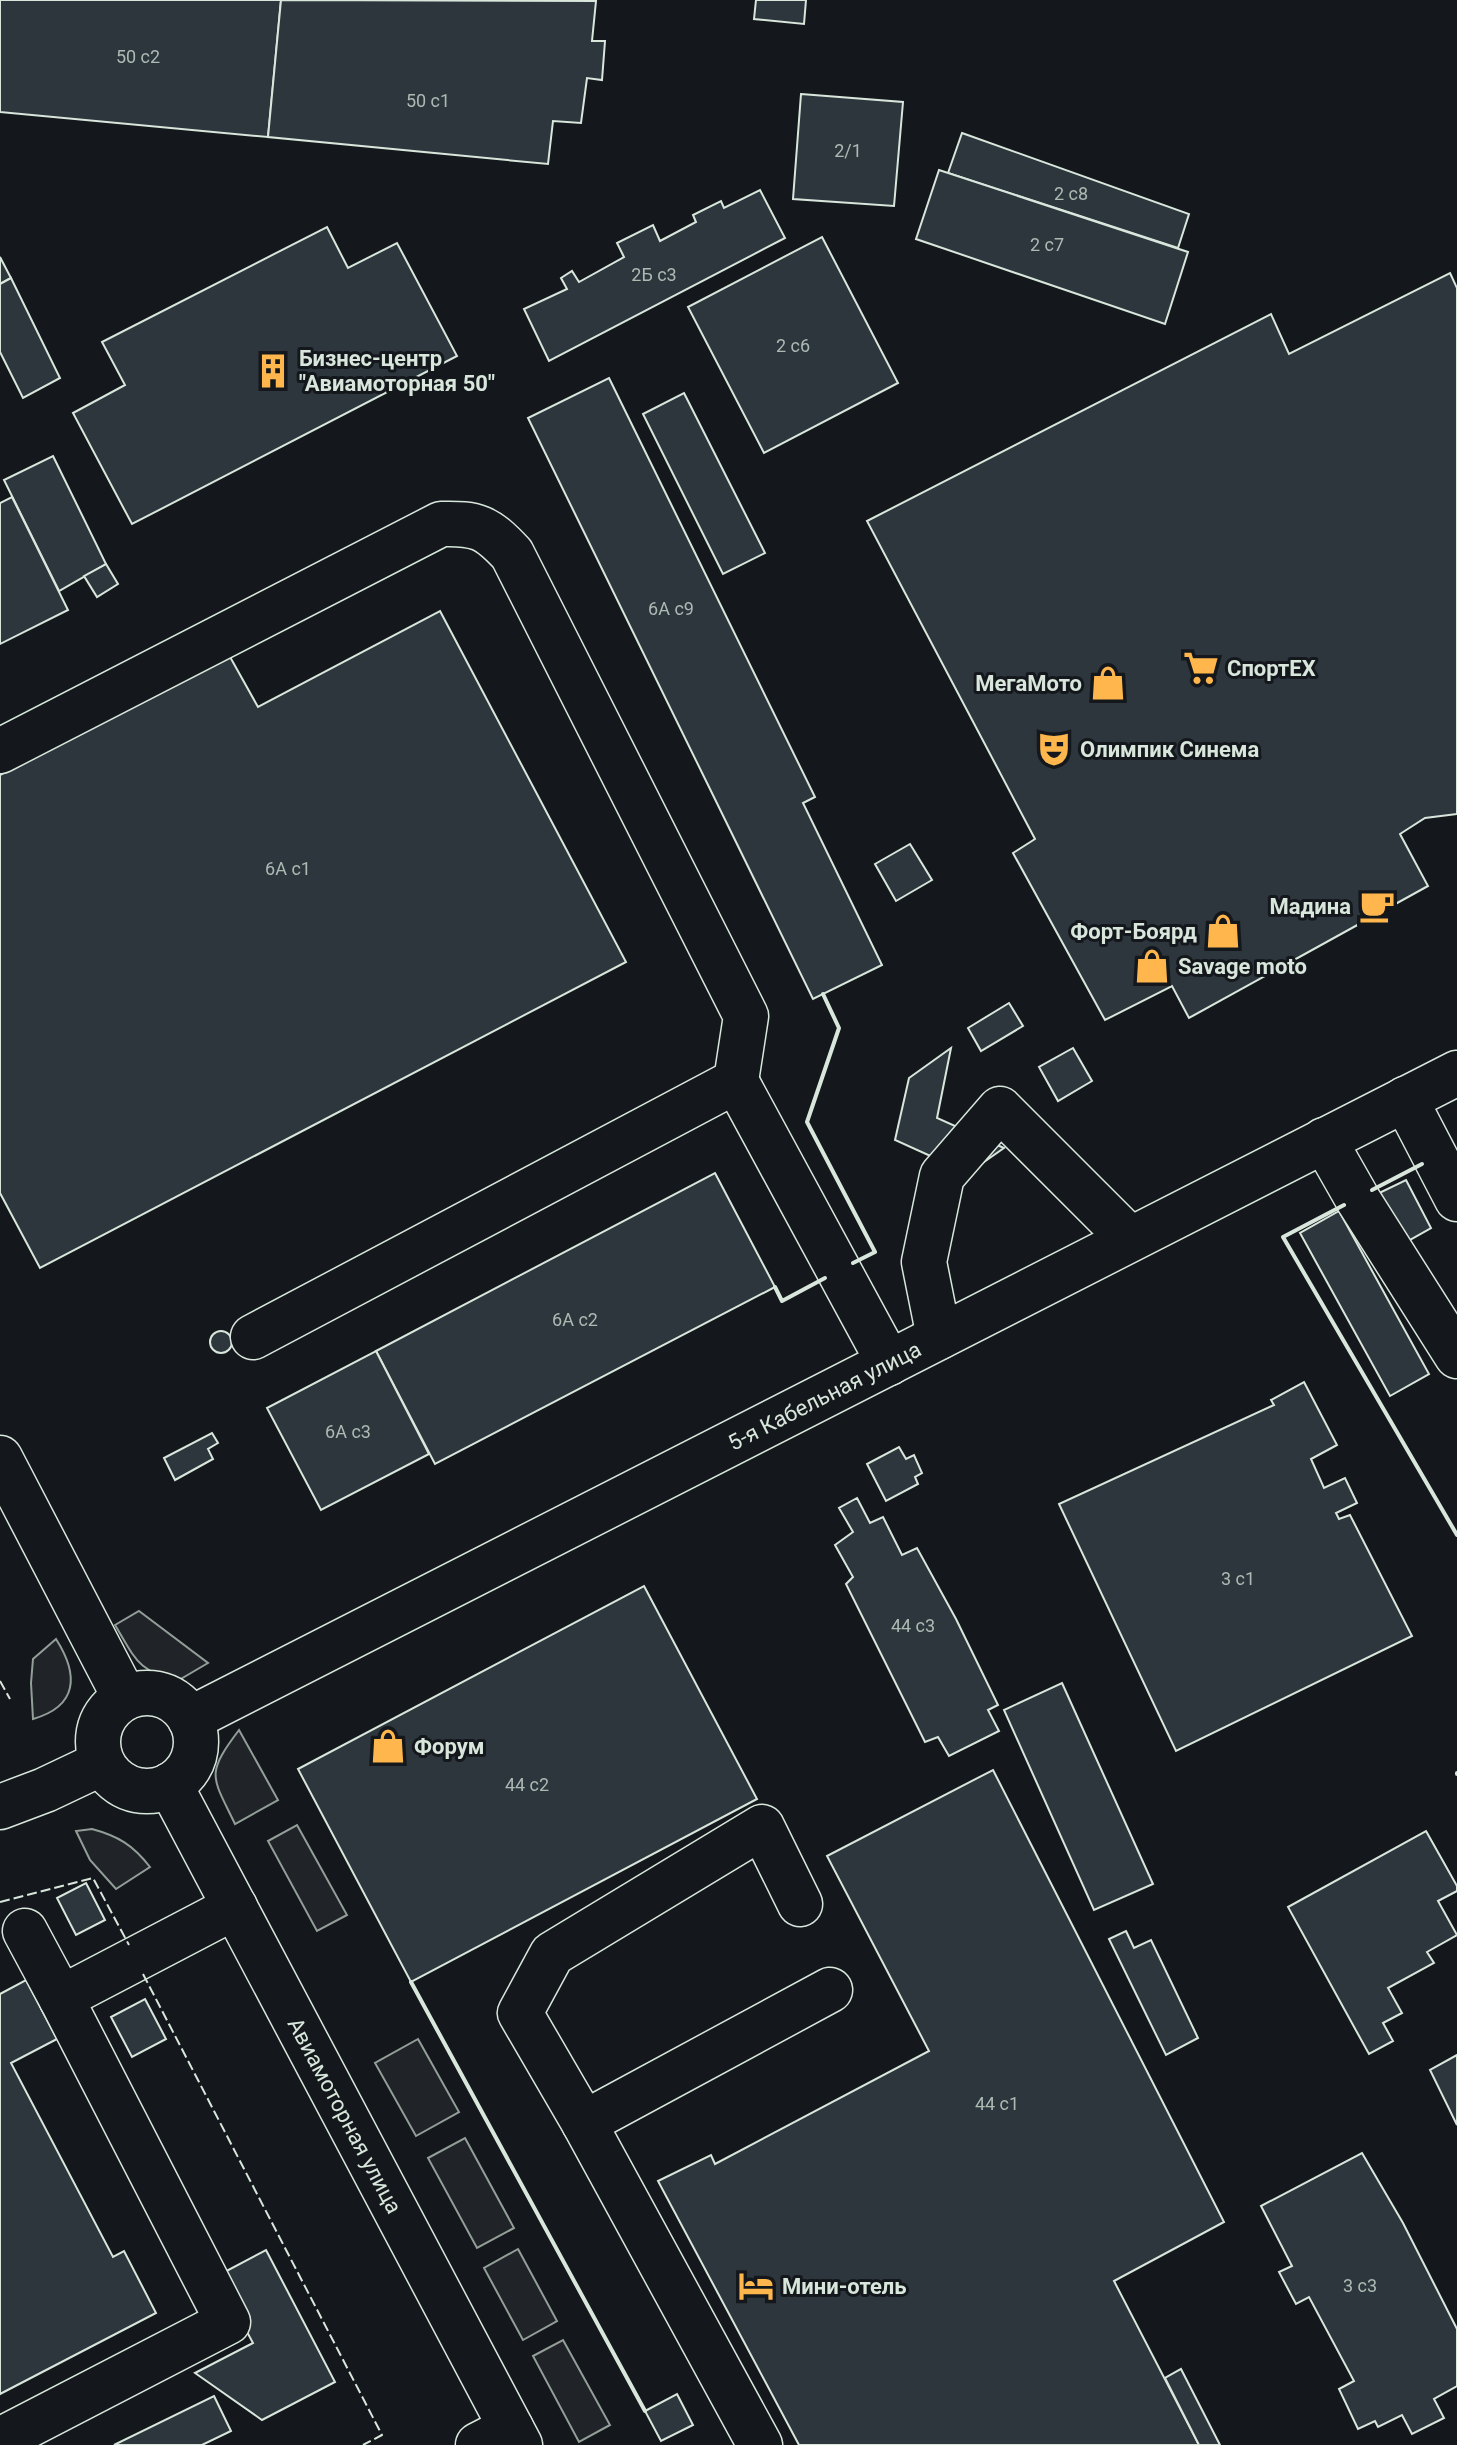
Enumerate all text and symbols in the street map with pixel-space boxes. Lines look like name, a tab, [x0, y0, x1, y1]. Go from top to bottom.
house number: 50 с2	[116, 46, 160, 67]
house number: 50 с1	[406, 90, 450, 111]
house number: 2/1	[834, 140, 862, 161]
house number: 2 с8	[1054, 183, 1088, 204]
house number: 2 с7	[1030, 234, 1064, 255]
house number: 2Б с3	[631, 264, 677, 285]
house number: 2 с6	[776, 335, 810, 356]
place label: Бизнес-центр "Авиамоторная 50"	[299, 346, 495, 396]
building icon: Бизнес-центр "Авиамоторная 50"	[254, 352, 292, 390]
house number: 6А с9	[648, 598, 694, 619]
supermarket icon: СпортEX	[1182, 649, 1220, 687]
place label: СпортEX	[1227, 656, 1316, 681]
shop icon: МегаМото	[1089, 664, 1127, 702]
place label: МегаМото	[975, 671, 1082, 696]
theatre icon: Олимпик Синема	[1035, 730, 1073, 768]
place label: Олимпик Синема	[1080, 737, 1259, 762]
house number: 6А с1	[265, 858, 311, 879]
cafe icon: Мадина	[1358, 887, 1396, 925]
place label: Мадина	[1270, 894, 1351, 919]
shop icon: Форт-Боярд	[1204, 912, 1242, 950]
place label: Форт-Боярд	[1070, 919, 1197, 944]
shop icon: Savage moto	[1133, 947, 1171, 985]
place label: Savage moto	[1178, 954, 1307, 979]
house number: 6А с2	[552, 1309, 598, 1330]
street label: 5-я Кабельная улица	[724, 1336, 925, 1455]
house number: 6А с3	[325, 1421, 371, 1442]
house number: 3 с1	[1221, 1568, 1255, 1589]
house number: 44 с3	[891, 1615, 935, 1636]
shop icon: Форум	[369, 1727, 407, 1765]
place label: Форум	[414, 1734, 484, 1759]
house number: 44 с2	[505, 1774, 549, 1795]
street label: Авиамоторная улица	[283, 2013, 407, 2218]
house number: 44 с1	[975, 2093, 1019, 2114]
hotel icon: Мини-отель	[737, 2267, 775, 2305]
place label: Мини-отель	[782, 2274, 907, 2299]
house number: 3 с3	[1343, 2275, 1377, 2296]

